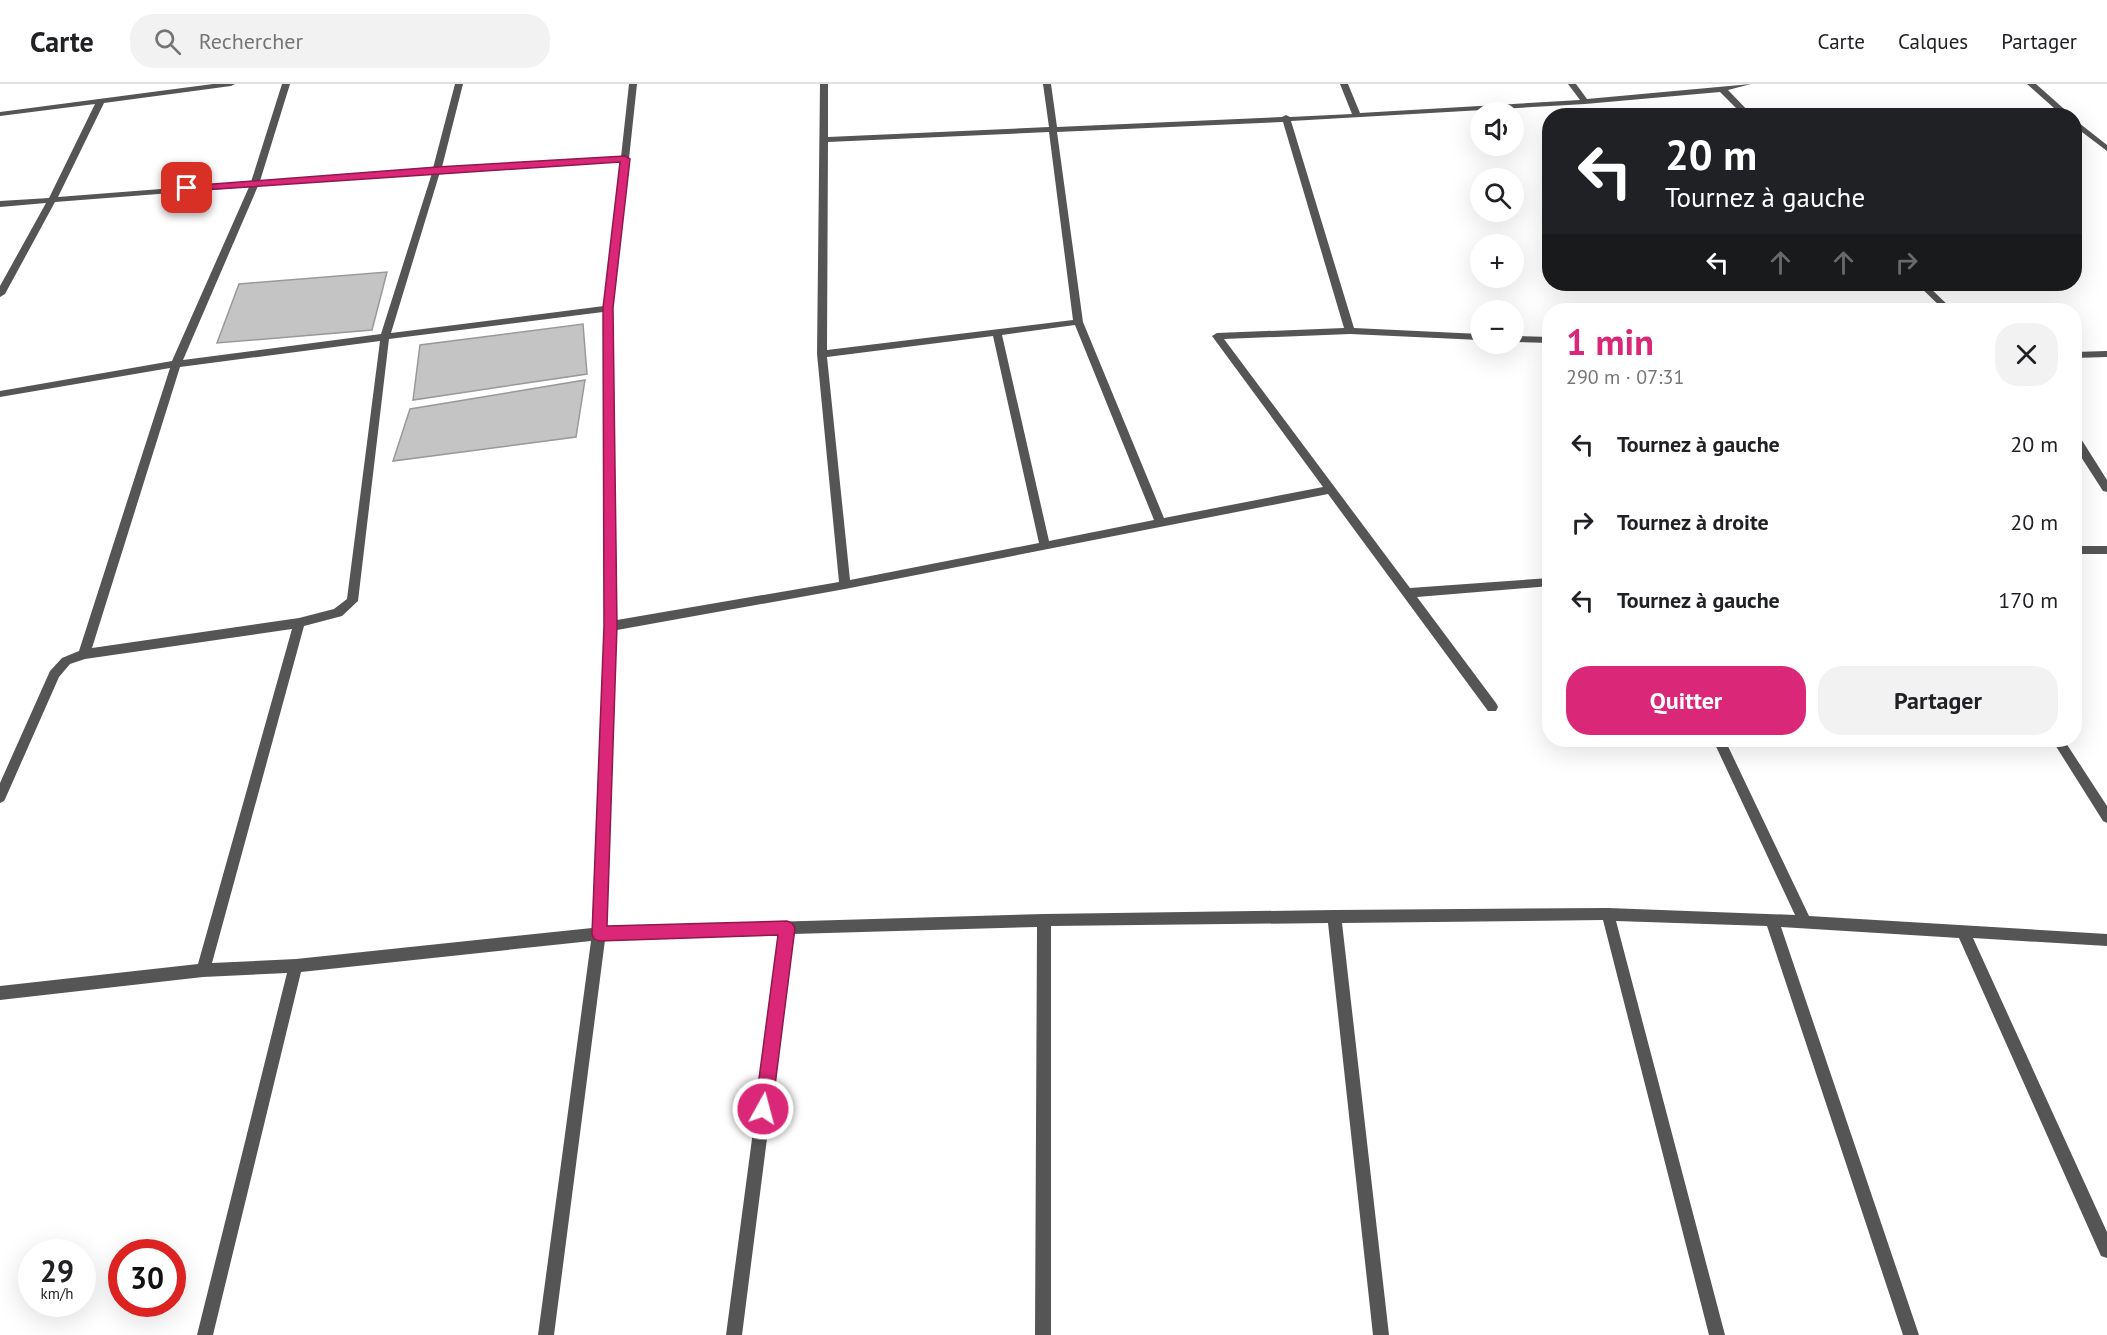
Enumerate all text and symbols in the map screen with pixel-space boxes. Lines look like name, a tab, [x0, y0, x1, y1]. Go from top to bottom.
search box	[130, 14, 550, 68]
text: Carte	[30, 23, 94, 60]
icon: search	[151, 25, 184, 58]
text: Rechercher	[199, 27, 303, 55]
text: Carte	[1818, 28, 1865, 55]
text: Calques	[1898, 28, 1968, 55]
text: Partager	[2001, 28, 2077, 55]
map controls	[1470, 102, 1524, 354]
button: sound	[1470, 102, 1524, 156]
text: 20 m	[1665, 127, 1757, 182]
icon: left	[1566, 132, 1644, 210]
pin	[161, 162, 212, 213]
button: search	[1470, 168, 1524, 222]
icon: arrive	[170, 171, 203, 204]
text: Tournez à gauche	[1665, 180, 1865, 214]
button: +	[1470, 234, 1524, 288]
icon: left	[1701, 246, 1734, 279]
icon: ahead	[1764, 246, 1797, 279]
icon: ahead	[1827, 246, 1860, 279]
icon: right	[1890, 246, 1923, 279]
button: −	[1470, 300, 1524, 354]
text: 1 min	[1566, 318, 1654, 365]
button: close	[1995, 323, 2058, 386]
text: 290 m · 07:31	[1566, 364, 1684, 390]
icon: left	[1566, 428, 1599, 461]
text: Tournez à gauche	[1617, 430, 1780, 458]
text: 20 m	[2010, 430, 2058, 458]
icon: right	[1566, 506, 1599, 539]
text: Tournez à droite	[1617, 508, 1769, 536]
text: 20 m	[2010, 508, 2058, 536]
icon: left	[1566, 584, 1599, 617]
text: Tournez à gauche	[1617, 586, 1780, 614]
text: 170 m	[1998, 586, 2058, 614]
button: Quitter	[1566, 666, 1806, 735]
button: Partager	[1818, 666, 2058, 735]
position arrow	[731, 1077, 795, 1141]
speed limit sign: 30	[108, 1239, 186, 1317]
text: 29	[40, 1251, 74, 1290]
text: km/h	[41, 1284, 73, 1303]

